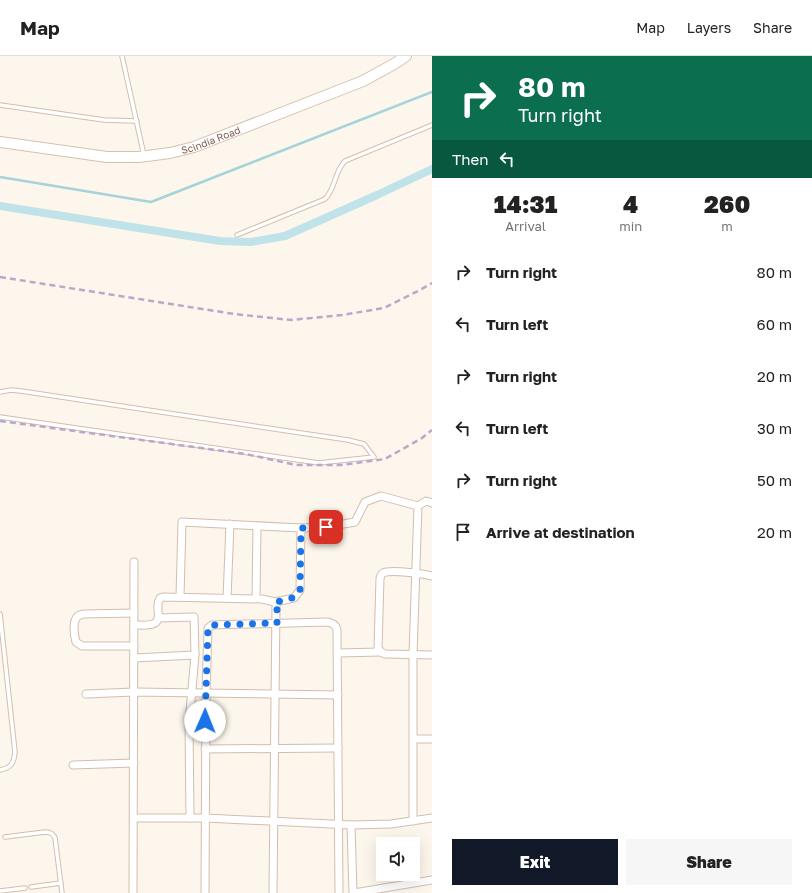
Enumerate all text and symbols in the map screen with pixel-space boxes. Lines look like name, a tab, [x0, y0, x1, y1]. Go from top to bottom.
text: Map	[20, 16, 60, 39]
text: Map	[636, 19, 665, 36]
text: Layers	[687, 19, 731, 36]
text: Share	[753, 19, 792, 36]
text: 80 m	[518, 70, 586, 103]
icon: right	[452, 72, 504, 124]
text: Turn right	[518, 104, 602, 126]
street label: Scindia Road	[180, 124, 242, 156]
icon: left	[496, 148, 518, 170]
text: Then	[452, 150, 488, 168]
text: 14:31	[494, 189, 557, 218]
text: 4	[623, 189, 638, 218]
text: 260	[704, 189, 750, 218]
text: Arrival	[505, 218, 546, 234]
text: min	[619, 218, 642, 234]
text: m	[721, 218, 733, 234]
icon: right	[452, 261, 474, 283]
text: Turn right	[486, 263, 557, 281]
text: 80 m	[757, 263, 792, 281]
icon: left	[452, 313, 474, 335]
text: Turn left	[486, 315, 548, 333]
text: 60 m	[757, 315, 792, 333]
icon: right	[452, 365, 474, 387]
text: Turn right	[486, 367, 557, 385]
text: 20 m	[757, 367, 792, 385]
icon: left	[452, 417, 474, 439]
text: Turn left	[486, 419, 548, 437]
text: 30 m	[757, 419, 792, 437]
icon: right	[452, 469, 474, 491]
text: Turn right	[486, 471, 557, 489]
text: 50 m	[757, 471, 792, 489]
pin	[309, 510, 343, 544]
icon: arrive	[315, 516, 337, 538]
icon: arrive	[452, 521, 474, 543]
text: Arrive at destination	[486, 523, 635, 541]
text: 20 m	[757, 523, 792, 541]
position arrow	[184, 700, 226, 742]
map controls	[376, 837, 420, 881]
button: sound	[376, 837, 420, 881]
button: Exit	[452, 839, 618, 885]
button: Share	[626, 839, 792, 885]

